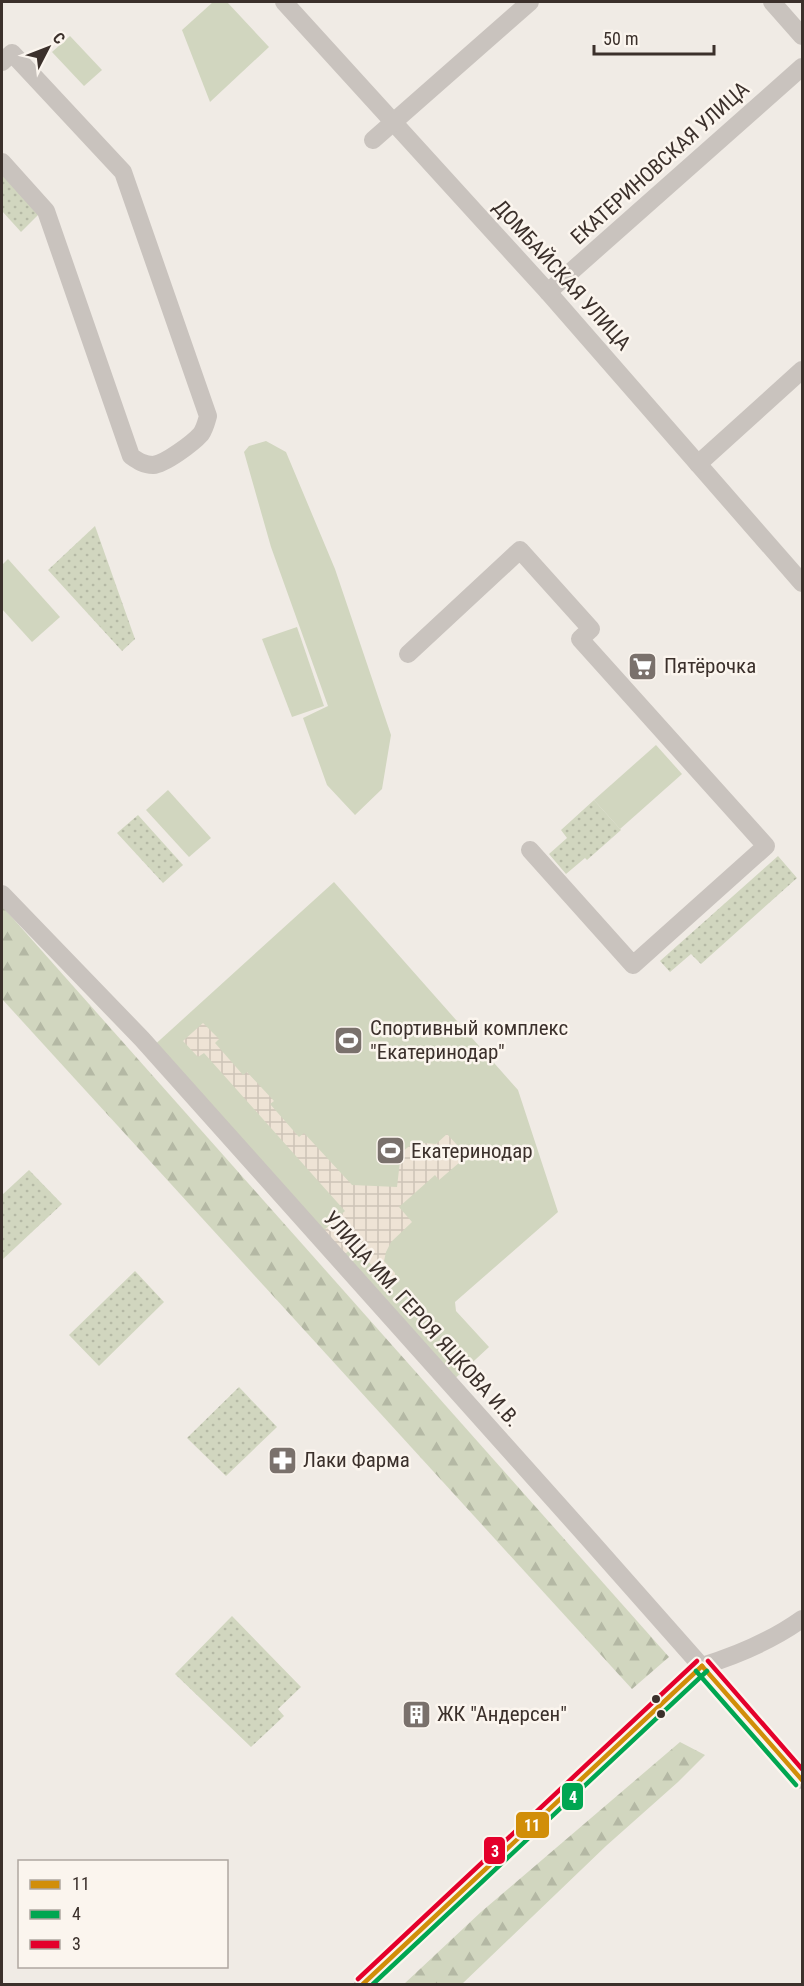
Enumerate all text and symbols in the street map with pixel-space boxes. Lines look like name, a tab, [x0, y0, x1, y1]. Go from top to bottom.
north arrow	[18, 18, 78, 78]
scale bar	[594, 18, 714, 56]
text: 50 m	[603, 28, 638, 49]
text: С	[49, 29, 69, 48]
street label: ЕКАТЕРИНОВСКАЯ УЛИЦА	[566, 77, 754, 249]
street label: ДОМБАЙСКАЯ УЛИЦА	[488, 195, 636, 355]
supermarket icon: Пятёрочка	[627, 650, 659, 682]
place label: Пятёрочка	[664, 654, 756, 678]
place label: Спортивный комплекс "Екатеринодар"	[370, 1016, 568, 1064]
sports icon: Спортивный комплекс "Екатеринодар"	[333, 1024, 365, 1056]
sports icon: Екатеринодар	[374, 1135, 406, 1167]
place label: Екатеринодар	[411, 1139, 533, 1163]
street label: УЛИЦА ИМ. ГЕРОЯ ЯЦКОВА И.В.	[319, 1206, 525, 1432]
pharmacy icon: Лаки Фарма	[266, 1444, 298, 1476]
place label: Лаки Фарма	[303, 1448, 410, 1472]
unlabelled marker	[650, 1693, 662, 1705]
building icon: ЖК "Андерсен"	[400, 1698, 432, 1730]
place label: ЖК "Андерсен"	[437, 1702, 567, 1726]
unlabelled marker	[655, 1708, 667, 1720]
line badge: 4	[561, 1782, 584, 1811]
text: 4	[569, 1788, 577, 1807]
line badge: 11	[515, 1811, 550, 1839]
text: 11	[524, 1816, 540, 1835]
line badge: 3	[483, 1836, 506, 1865]
text: 3	[491, 1842, 499, 1861]
legend	[18, 1860, 228, 1968]
text: 11	[72, 1873, 90, 1894]
text: 4	[72, 1903, 81, 1924]
text: 3	[72, 1933, 81, 1954]

